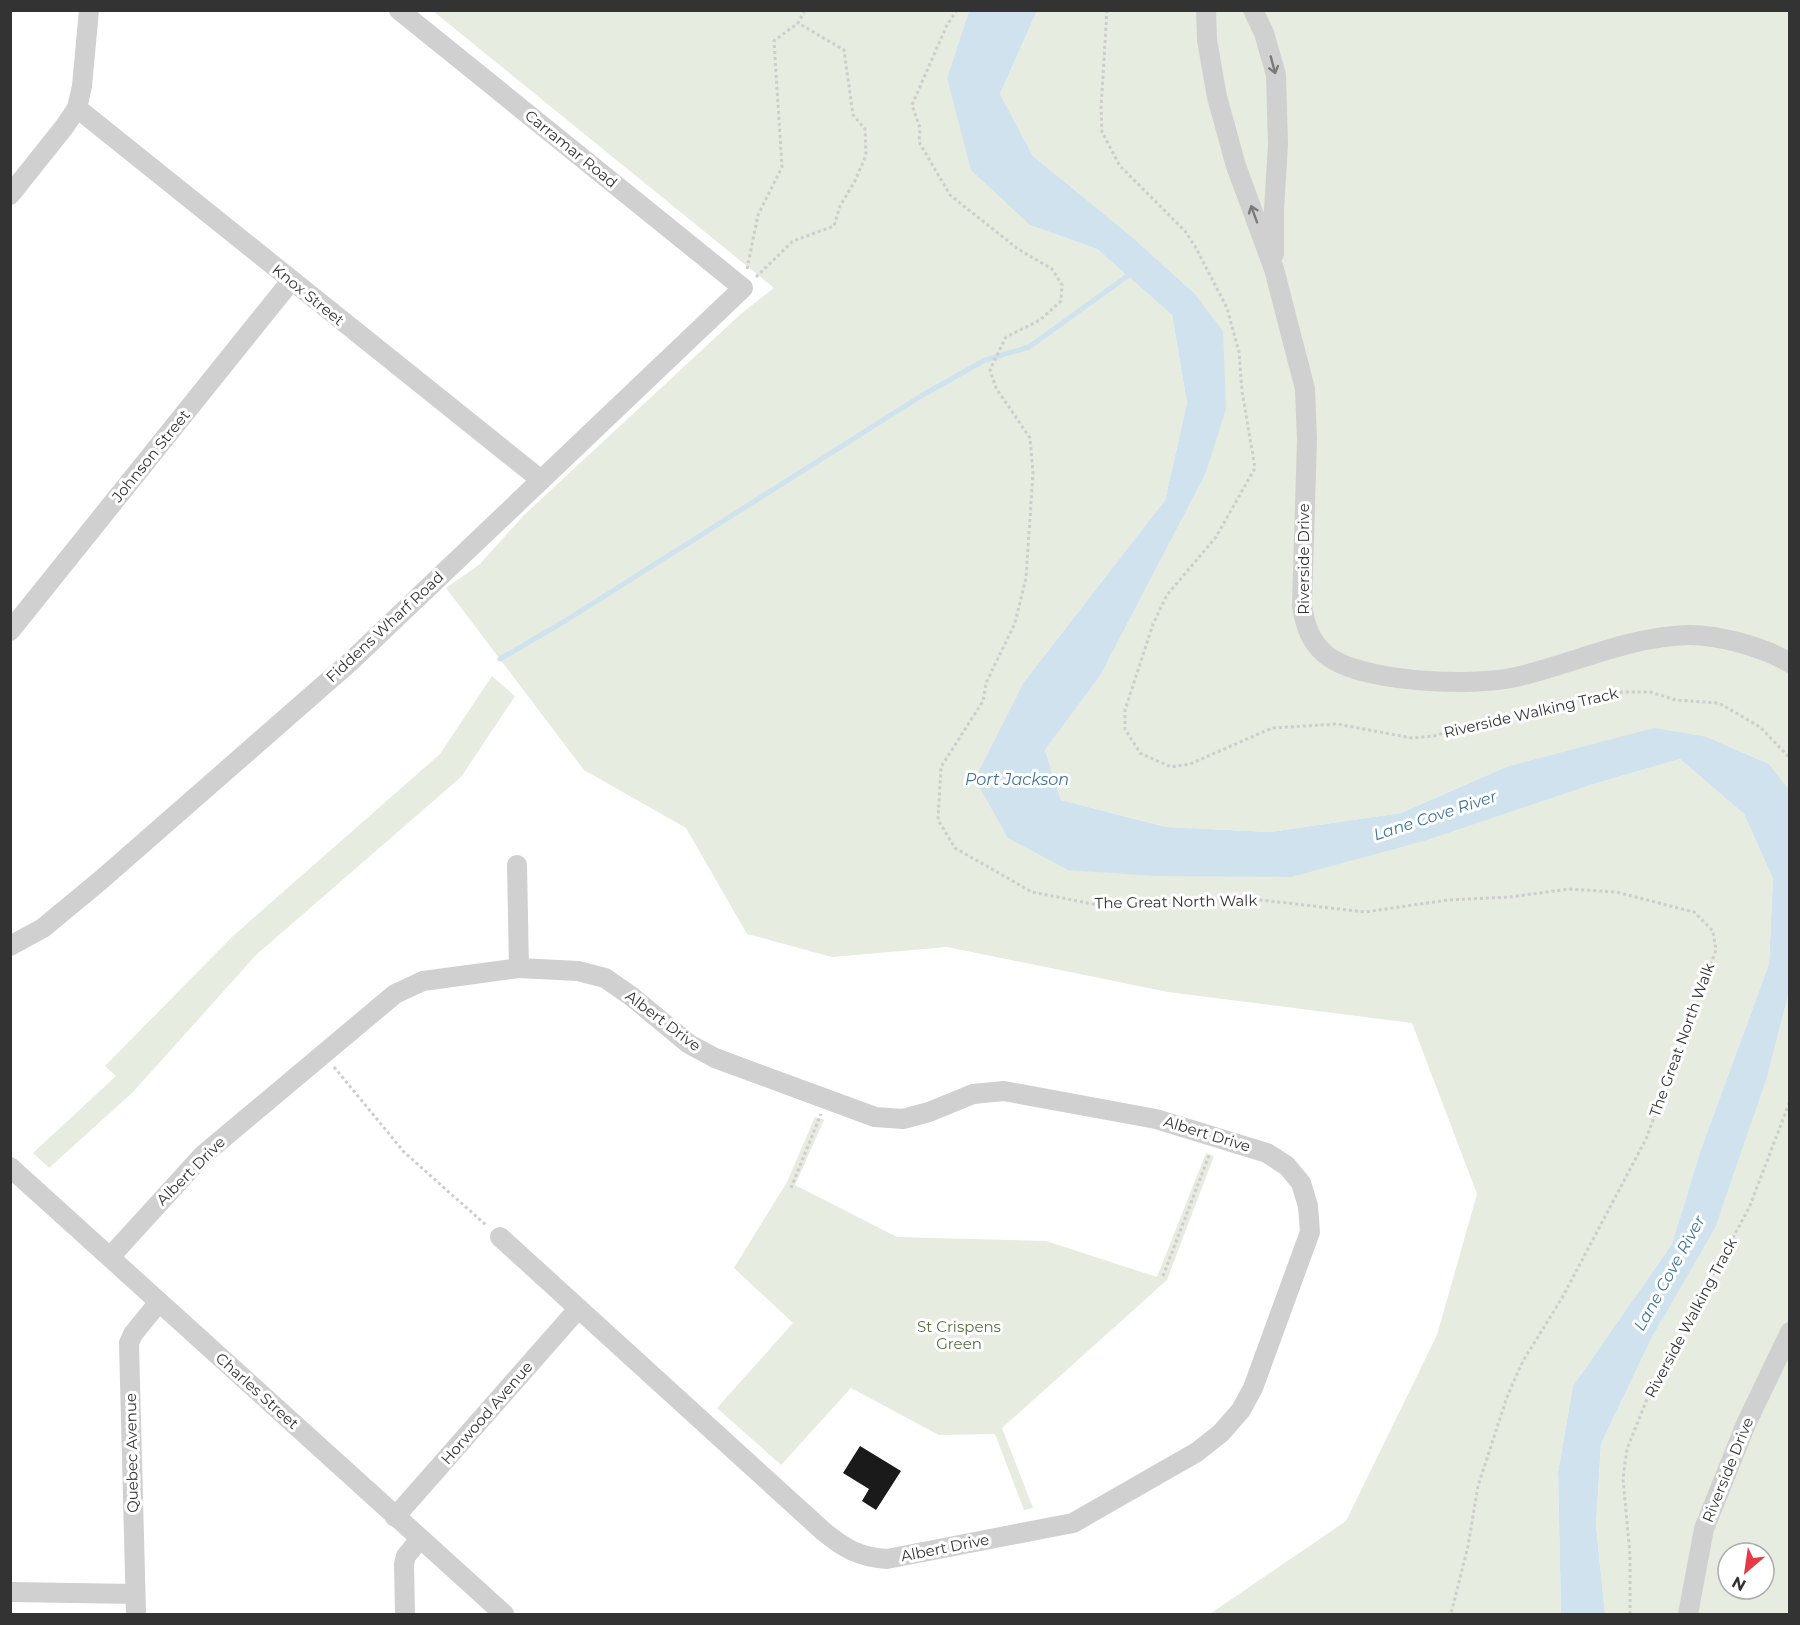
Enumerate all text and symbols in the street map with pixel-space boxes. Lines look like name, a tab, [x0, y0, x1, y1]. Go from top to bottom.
one-way arrow	[1268, 55, 1279, 74]
street label: Carramar Road	[521, 106, 621, 192]
one-way arrow	[1247, 205, 1258, 224]
street label: Knox Street	[268, 260, 348, 329]
street label: Johnson Street	[107, 406, 194, 506]
street label: Riverside Drive	[1294, 503, 1313, 615]
street label: Fiddens Wharf Road	[322, 567, 447, 686]
street label: Riverside Walking Track	[1442, 683, 1620, 742]
water label: Port Jackson	[965, 770, 1069, 789]
water label: Lane Cove River	[1371, 786, 1500, 844]
street label: The Great North Walk	[1095, 891, 1257, 912]
street label: The Great North Walk	[1645, 960, 1718, 1119]
street label: Albert Drive	[622, 986, 705, 1055]
street label: Albert Drive	[1162, 1111, 1253, 1156]
street label: Albert Drive	[152, 1132, 229, 1209]
water label: Lane Cove River	[1630, 1212, 1709, 1334]
street label: Riverside Walking Track	[1640, 1235, 1741, 1401]
park label: St Crispens Green	[917, 1317, 1001, 1353]
street label: Charles Street	[212, 1348, 303, 1433]
street label: Horwood Avenue	[437, 1357, 537, 1468]
street label: Quebec Avenue	[121, 1393, 142, 1513]
street label: Riverside Drive	[1698, 1414, 1757, 1525]
street label: Albert Drive	[899, 1530, 991, 1565]
north arrow	[1716, 1541, 1776, 1601]
text: N	[1729, 1572, 1749, 1595]

